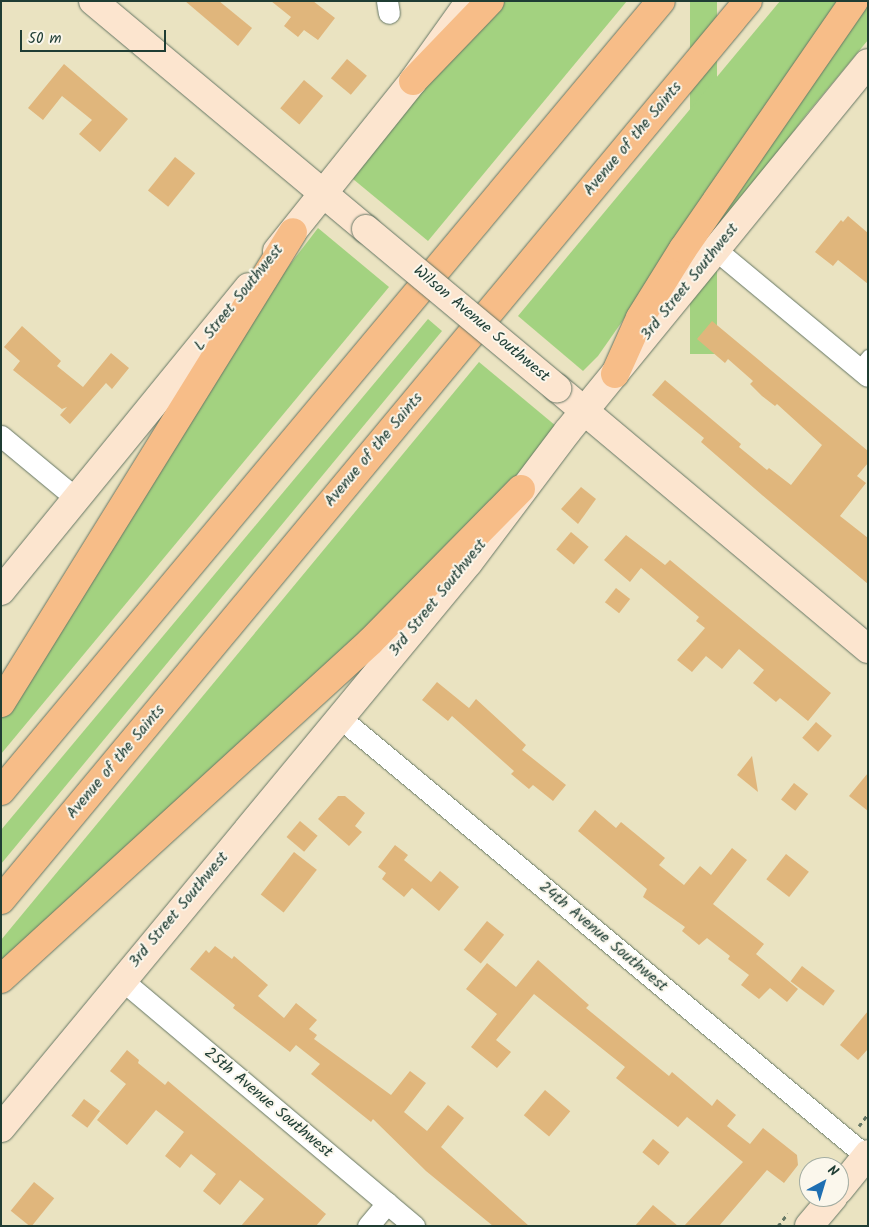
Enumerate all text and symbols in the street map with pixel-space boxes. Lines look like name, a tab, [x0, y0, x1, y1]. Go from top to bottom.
scale bar	[22, 20, 169, 52]
text: 50 m	[28, 27, 62, 51]
street label: Avenue of the Saints	[580, 78, 686, 200]
street label: 3rd Street Southwest	[637, 220, 743, 344]
street label: L Street Southwest	[190, 241, 288, 355]
street label: Wilson Avenue Southwest	[409, 261, 553, 387]
street label: Avenue of the Saints	[321, 389, 427, 511]
street label: 3rd Street Southwest	[385, 536, 491, 660]
street label: Avenue of the Saints	[63, 701, 169, 823]
street label: 3rd Street Southwest	[125, 848, 233, 972]
street label: 24th Avenue Southwest	[535, 878, 671, 996]
street label: 25th Avenue Southwest	[200, 1044, 336, 1162]
north arrow	[799, 1157, 849, 1207]
text: N	[822, 1160, 843, 1182]

